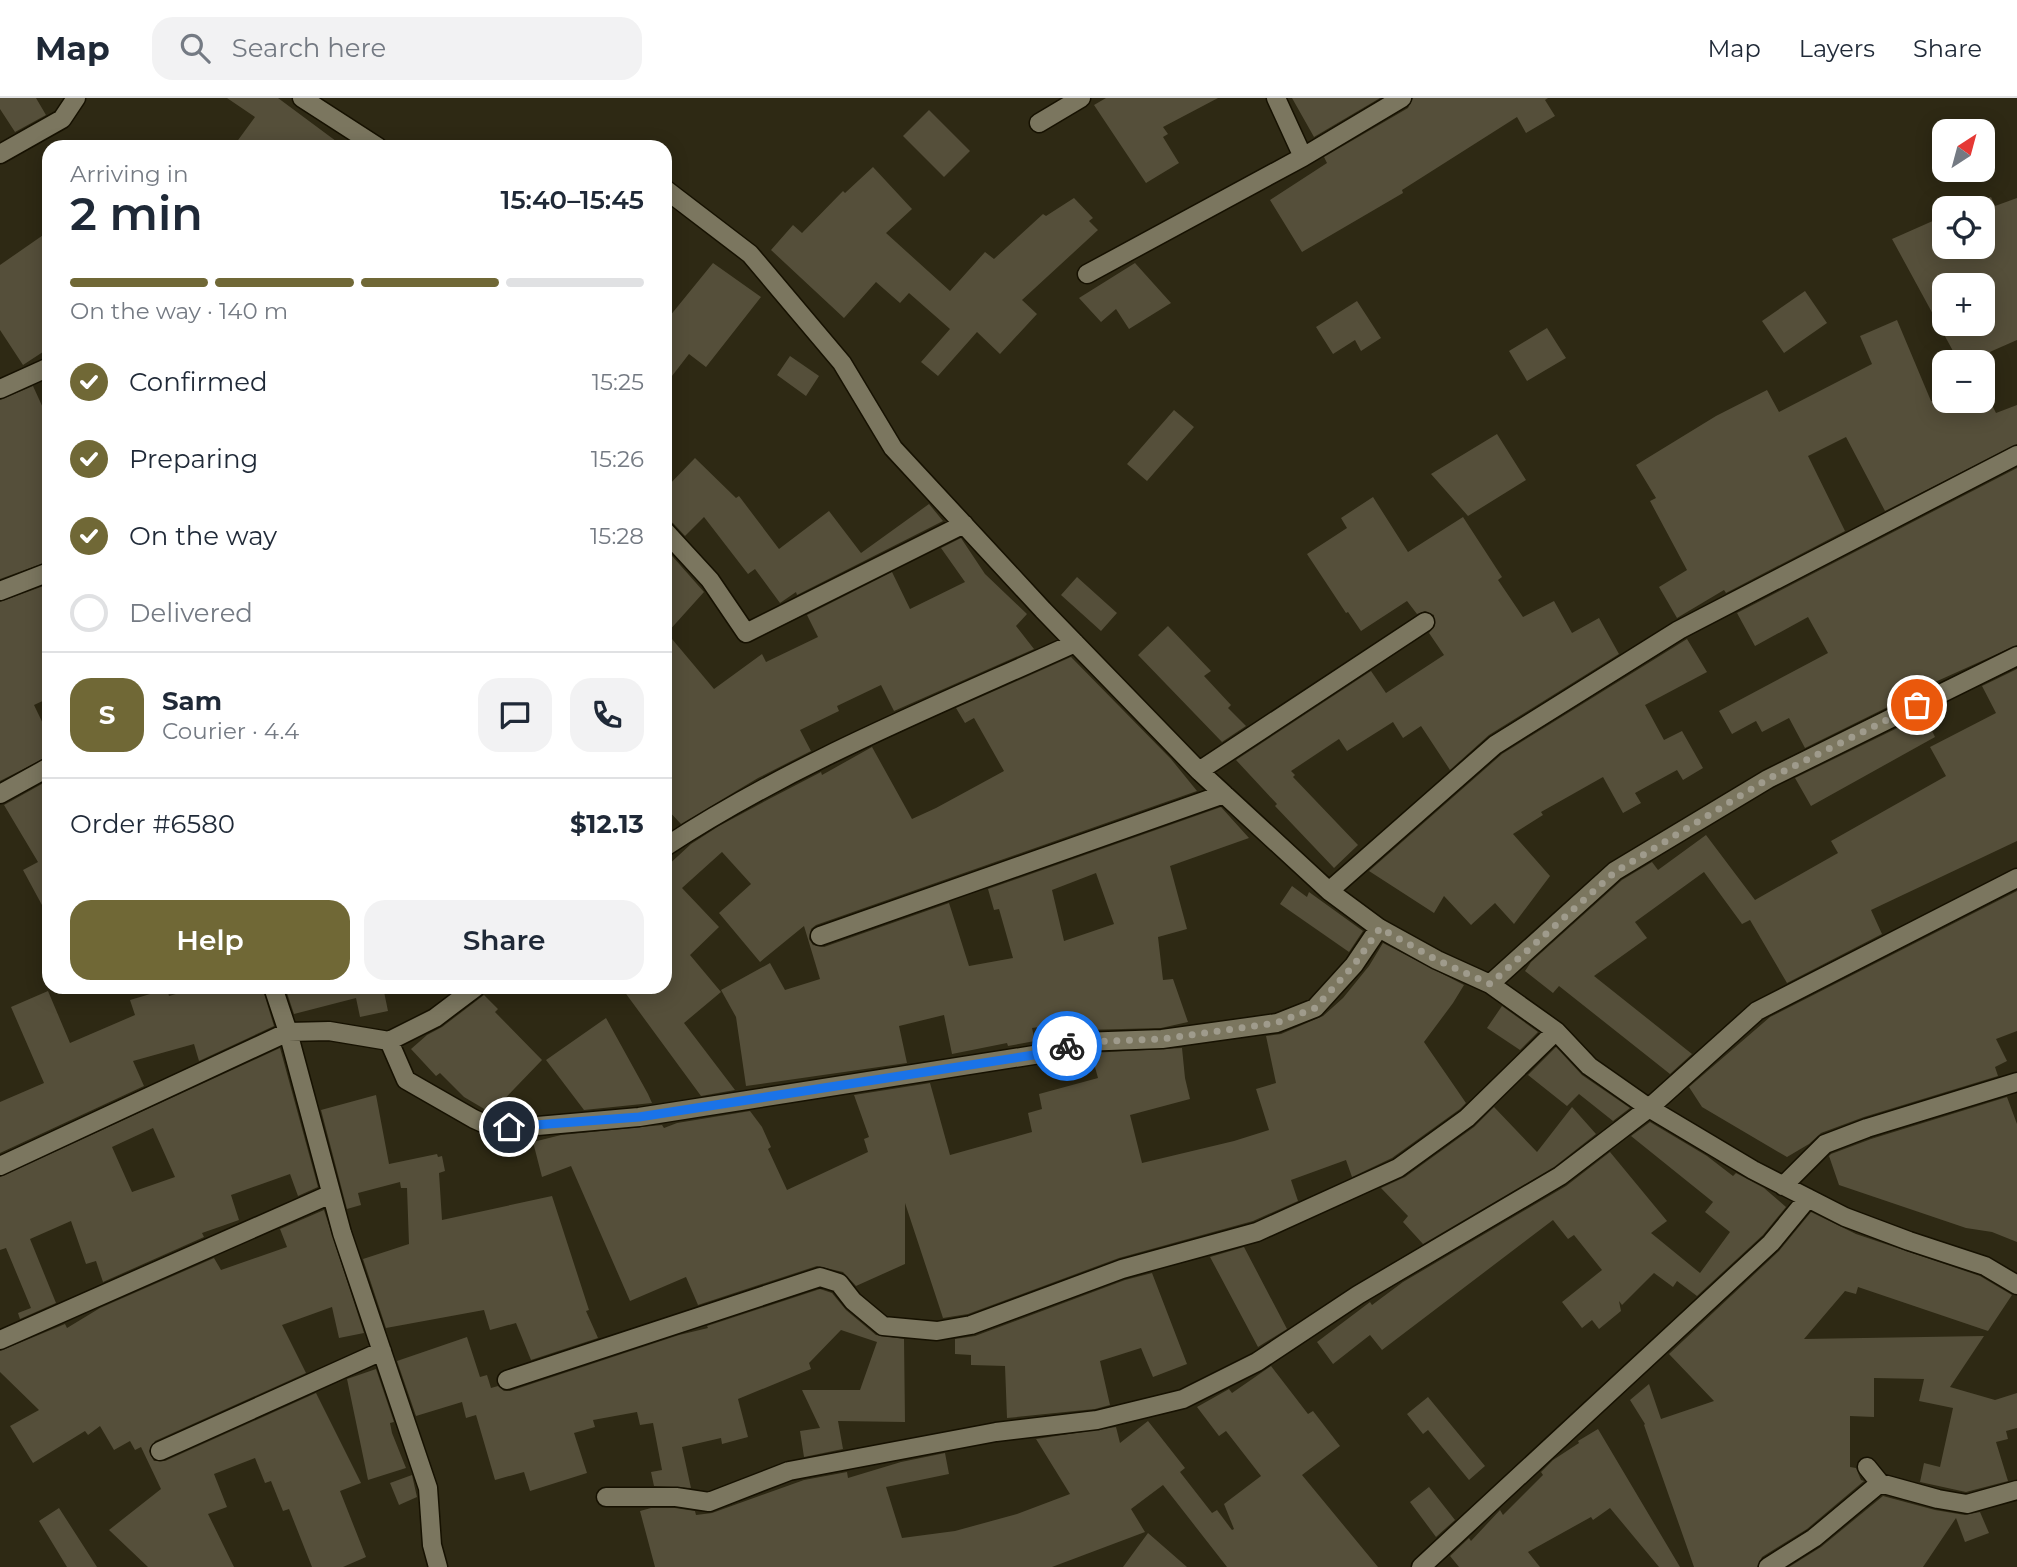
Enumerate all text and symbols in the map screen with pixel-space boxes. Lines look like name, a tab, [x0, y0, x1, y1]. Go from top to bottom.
search box	[152, 17, 642, 80]
text: Map	[35, 28, 110, 68]
icon: search	[176, 29, 214, 67]
text: Search here	[232, 32, 386, 64]
text: Map	[1707, 34, 1761, 63]
text: Layers	[1799, 34, 1875, 63]
text: Share	[1913, 34, 1982, 63]
north arrow	[1932, 119, 1995, 182]
map controls	[1932, 119, 1995, 413]
text: Arriving in	[70, 160, 189, 188]
text: 15:40–15:45	[501, 184, 644, 216]
text: 2 min	[70, 185, 203, 242]
button: locate	[1932, 196, 1995, 259]
button: +	[1932, 273, 1995, 336]
text: On the way · 140 m	[70, 297, 288, 325]
button: −	[1932, 350, 1995, 413]
icon: check	[70, 363, 108, 401]
text: Confirmed	[129, 366, 268, 398]
text: 15:25	[592, 368, 644, 396]
icon: check	[70, 440, 108, 478]
text: Preparing	[129, 443, 258, 475]
text: 15:26	[591, 445, 644, 473]
icon: check	[70, 517, 108, 555]
text: On the way	[129, 520, 277, 552]
text: 15:28	[590, 522, 644, 550]
text: Delivered	[129, 597, 253, 629]
pin	[1887, 675, 1947, 735]
button: chat	[478, 678, 552, 752]
button: phone	[570, 678, 644, 752]
text: Sam	[162, 685, 222, 717]
icon: bag	[1898, 686, 1936, 724]
text: S	[99, 699, 115, 731]
text: Courier · 4.4	[162, 717, 299, 745]
text: Order #6580	[70, 808, 235, 840]
text: $12.13	[570, 808, 644, 840]
button: Help	[70, 900, 350, 980]
button: Share	[364, 900, 644, 980]
courier	[1032, 1011, 1102, 1081]
icon: bike	[1048, 1027, 1086, 1065]
pin	[479, 1097, 539, 1157]
icon: home	[490, 1108, 528, 1146]

